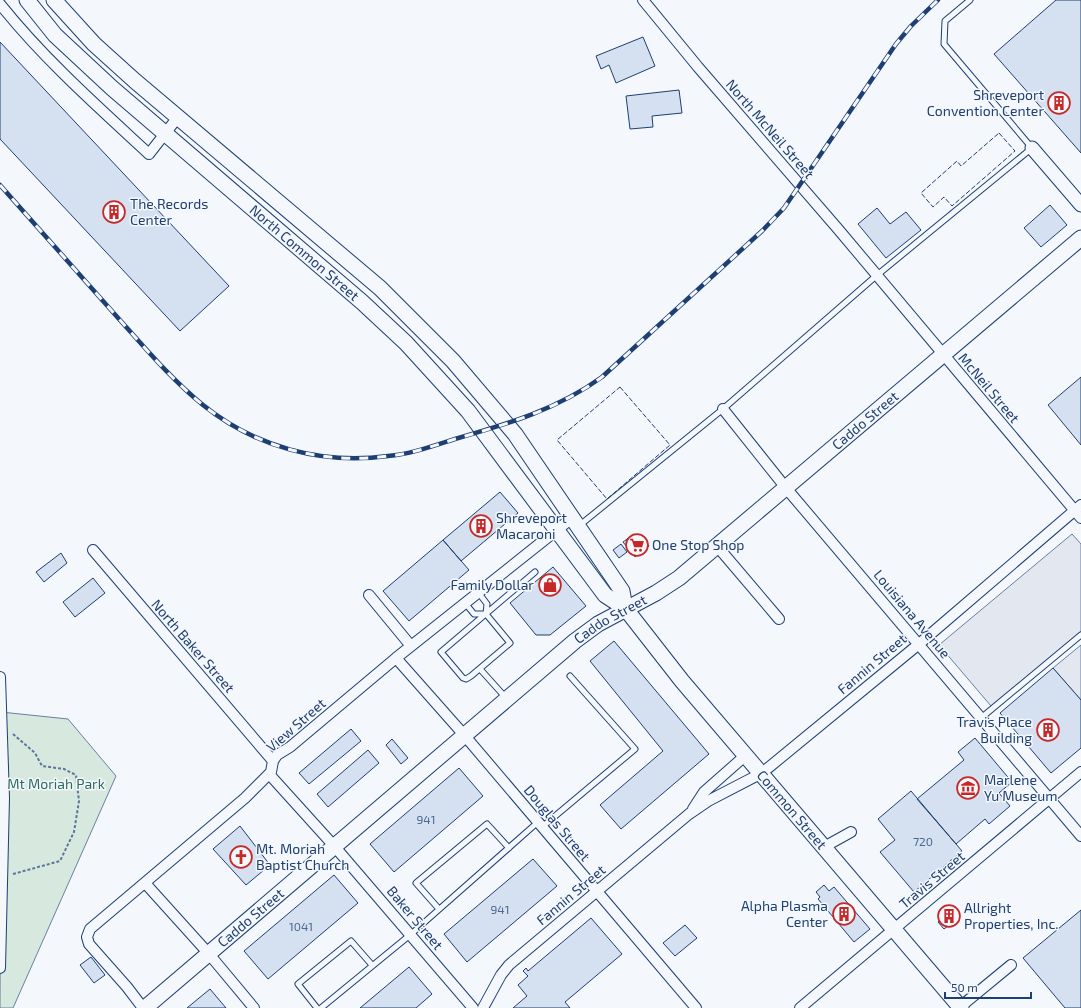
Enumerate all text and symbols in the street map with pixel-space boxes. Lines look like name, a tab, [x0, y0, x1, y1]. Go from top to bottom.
street label: North McNeil Street	[723, 76, 818, 182]
place label: Shreveport Convention Center	[927, 86, 1044, 119]
building icon: Shreveport Convention Center	[1046, 90, 1072, 116]
place label: The Records Center	[130, 195, 208, 228]
building icon: The Records Center	[101, 199, 127, 225]
street label: North Common Street	[247, 201, 363, 304]
street label: McNeil Street	[955, 349, 1023, 426]
street label: Caddo Street	[828, 387, 902, 453]
place label: Shreveport Macaroni	[496, 509, 567, 542]
building icon: Shreveport Macaroni	[468, 513, 494, 539]
supermarket icon: One Stop Shop	[624, 532, 650, 558]
place label: One Stop Shop	[652, 536, 744, 553]
street label: Louisiana Avenue	[870, 566, 954, 661]
shop icon: Family Dollar	[537, 572, 563, 598]
place label: Family Dollar	[450, 576, 534, 593]
street label: Caddo Street	[570, 591, 649, 647]
street label: North Baker Street	[148, 595, 239, 696]
street label: Fannin Street	[834, 630, 910, 697]
street label: View Street	[263, 694, 329, 755]
place label: Travis Place Building	[956, 713, 1032, 746]
building icon: Travis Place Building	[1035, 717, 1061, 743]
street label: Common Street	[754, 766, 831, 852]
place label: Marlene Yu Museum	[984, 771, 1057, 804]
park label: Mt Moriah Park	[7, 775, 105, 792]
museum icon: Marlene Yu Museum	[955, 775, 981, 801]
street label: Douglas Street	[521, 781, 594, 864]
house number: 941	[416, 812, 436, 826]
house number: 720	[913, 834, 933, 848]
place label: Mt. Moriah Baptist Church	[256, 840, 349, 873]
church icon: Mt. Moriah Baptist Church	[228, 844, 254, 870]
street label: Travis Street	[896, 847, 968, 912]
street label: Fannin Street	[533, 861, 609, 928]
street label: Baker Street	[384, 882, 447, 953]
street label: Caddo Street	[214, 884, 287, 950]
place label: Alpha Plasma Center	[741, 897, 828, 930]
place label: Allright Properties, Inc.	[964, 899, 1059, 932]
building icon: Alpha Plasma Center	[831, 901, 857, 927]
house number: 941	[490, 902, 510, 916]
building icon: Allright Properties, Inc.	[936, 903, 962, 929]
house number: 1041	[289, 919, 313, 933]
scale bar	[945, 974, 1031, 1000]
text: 50 m	[951, 980, 978, 994]

